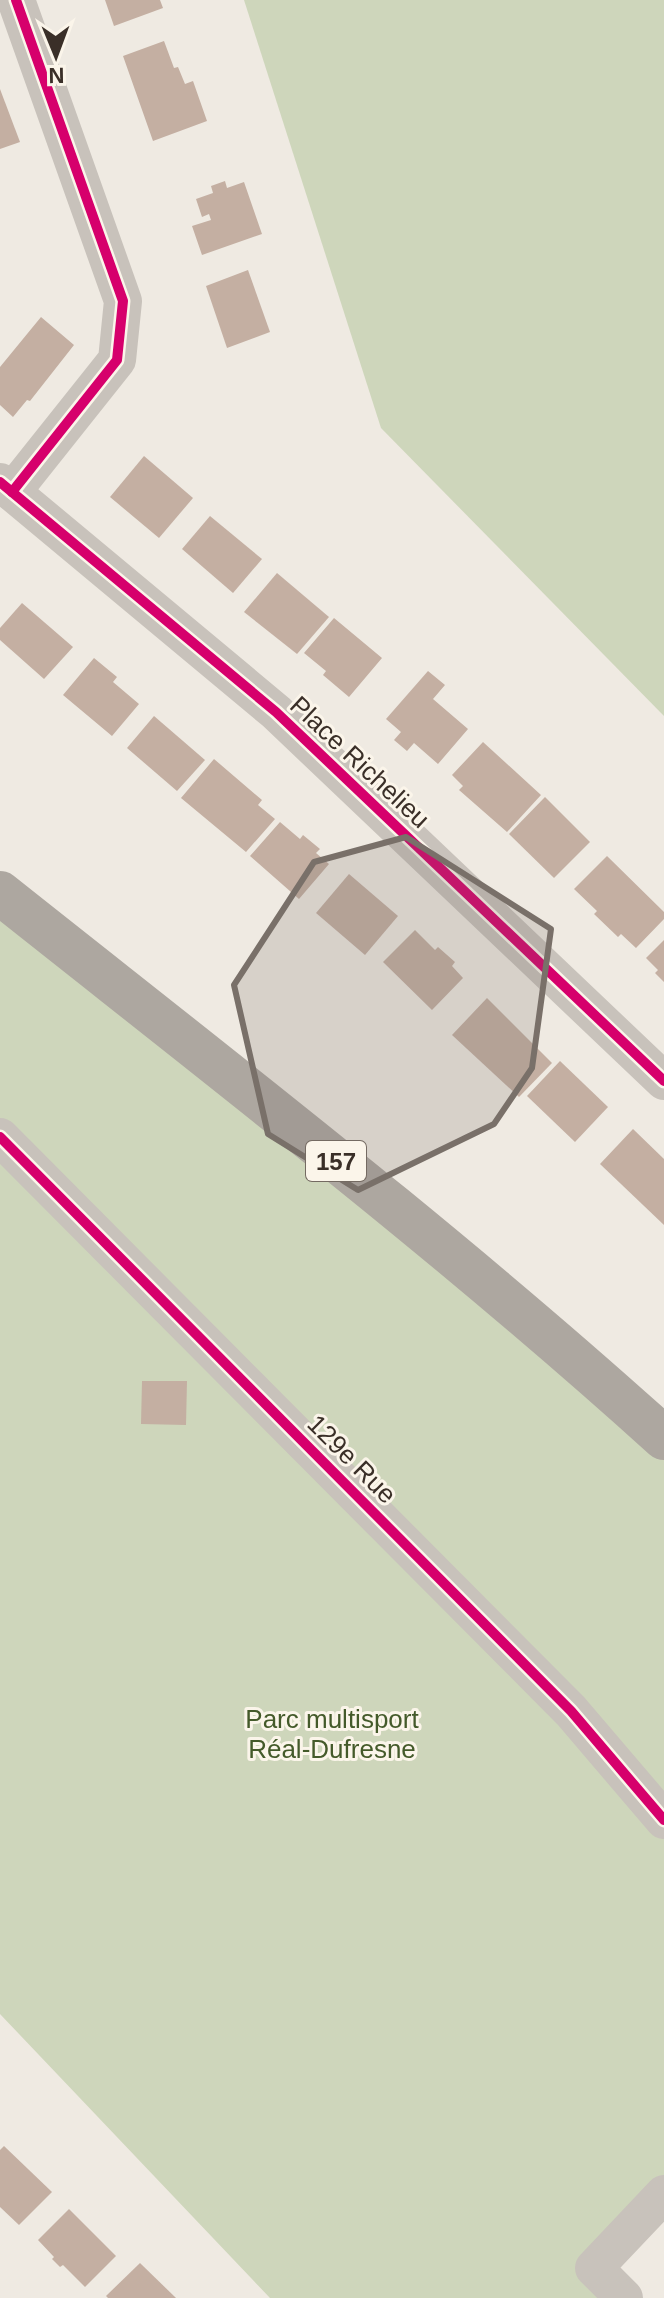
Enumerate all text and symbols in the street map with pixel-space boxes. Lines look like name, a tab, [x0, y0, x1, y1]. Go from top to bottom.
north arrow	[16, 16, 96, 96]
text: N	[48, 63, 65, 88]
street label: Place Richelieu	[284, 690, 436, 834]
road number: 157	[306, 1141, 366, 1181]
street label: 129e Rue	[302, 1409, 402, 1509]
park label: Parc multisport Réal-Dufresne	[245, 1704, 419, 1764]

